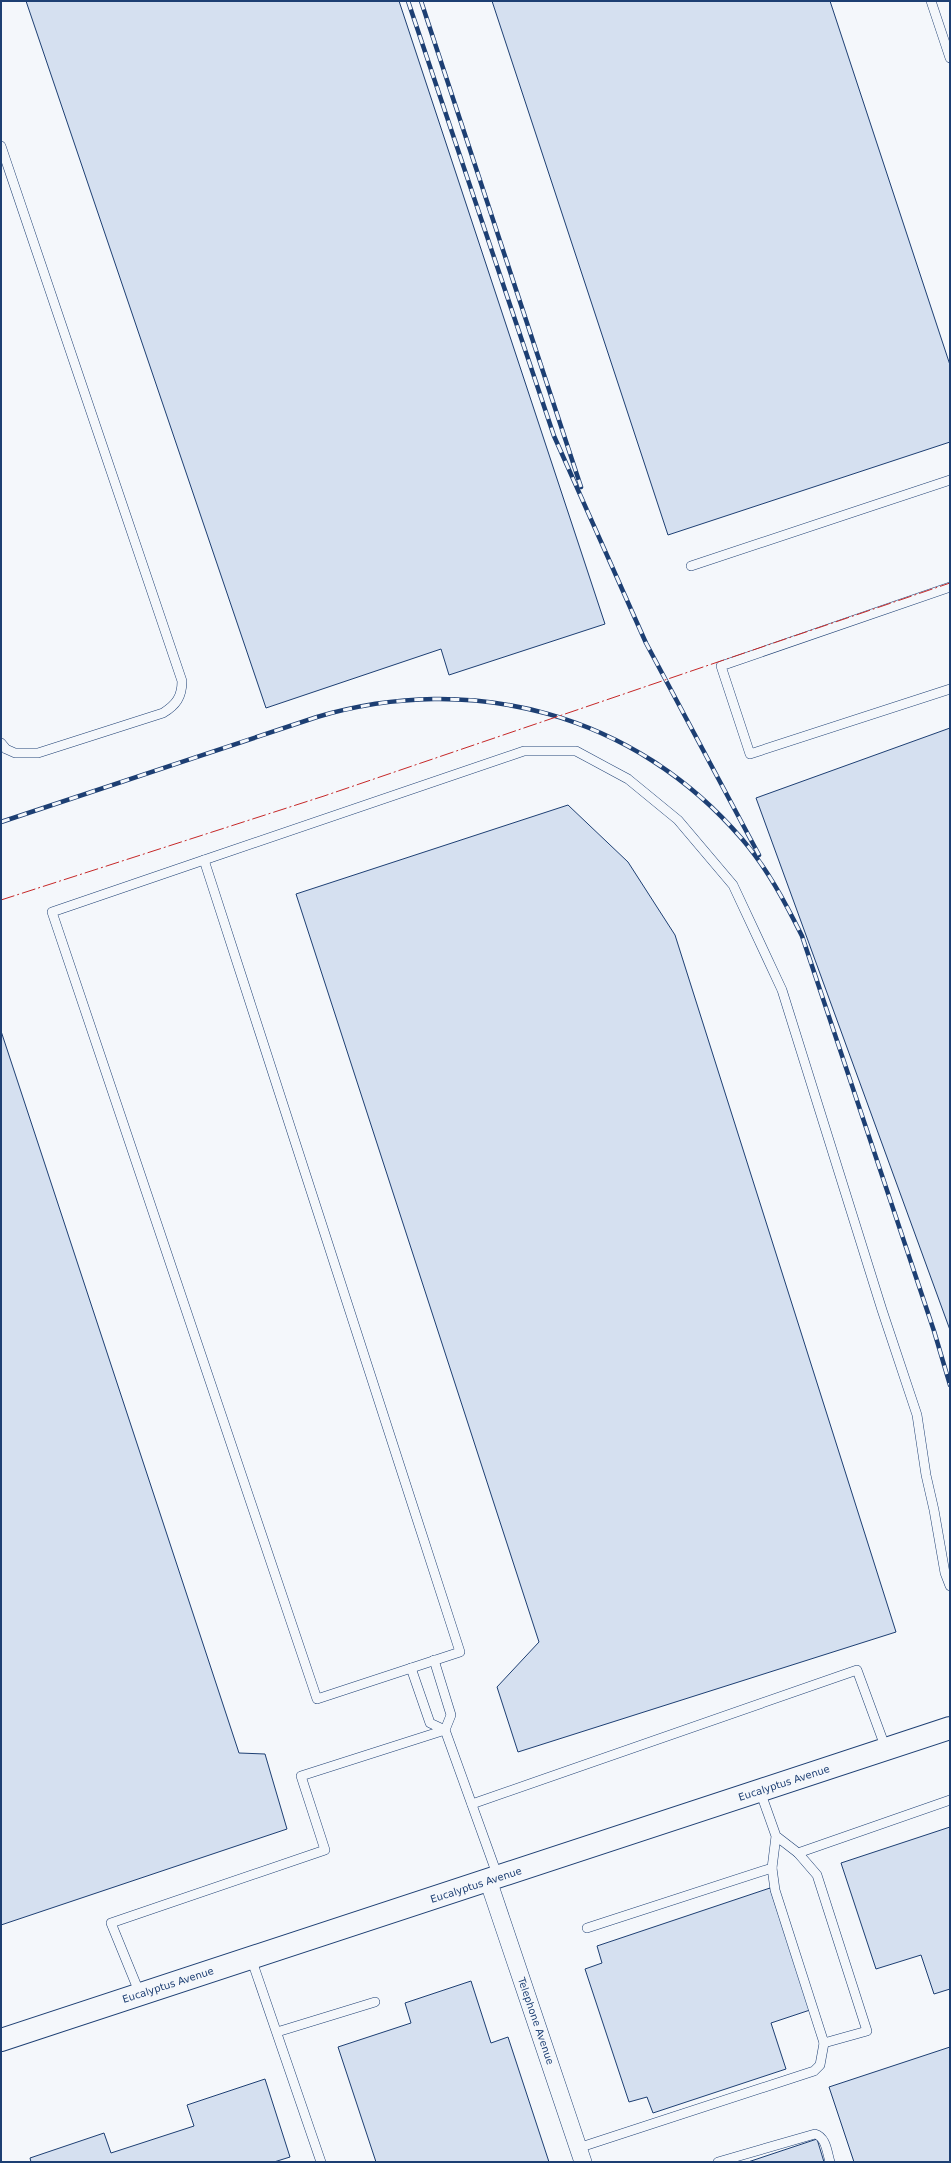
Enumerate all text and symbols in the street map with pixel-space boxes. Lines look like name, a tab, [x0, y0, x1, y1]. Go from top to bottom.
street label: Eucalyptus Avenue	[737, 1763, 831, 1803]
street label: Eucalyptus Avenue	[429, 1865, 523, 1905]
street label: Eucalyptus Avenue	[121, 1965, 215, 2005]
street label: Telephone Avenue	[516, 1975, 556, 2066]

